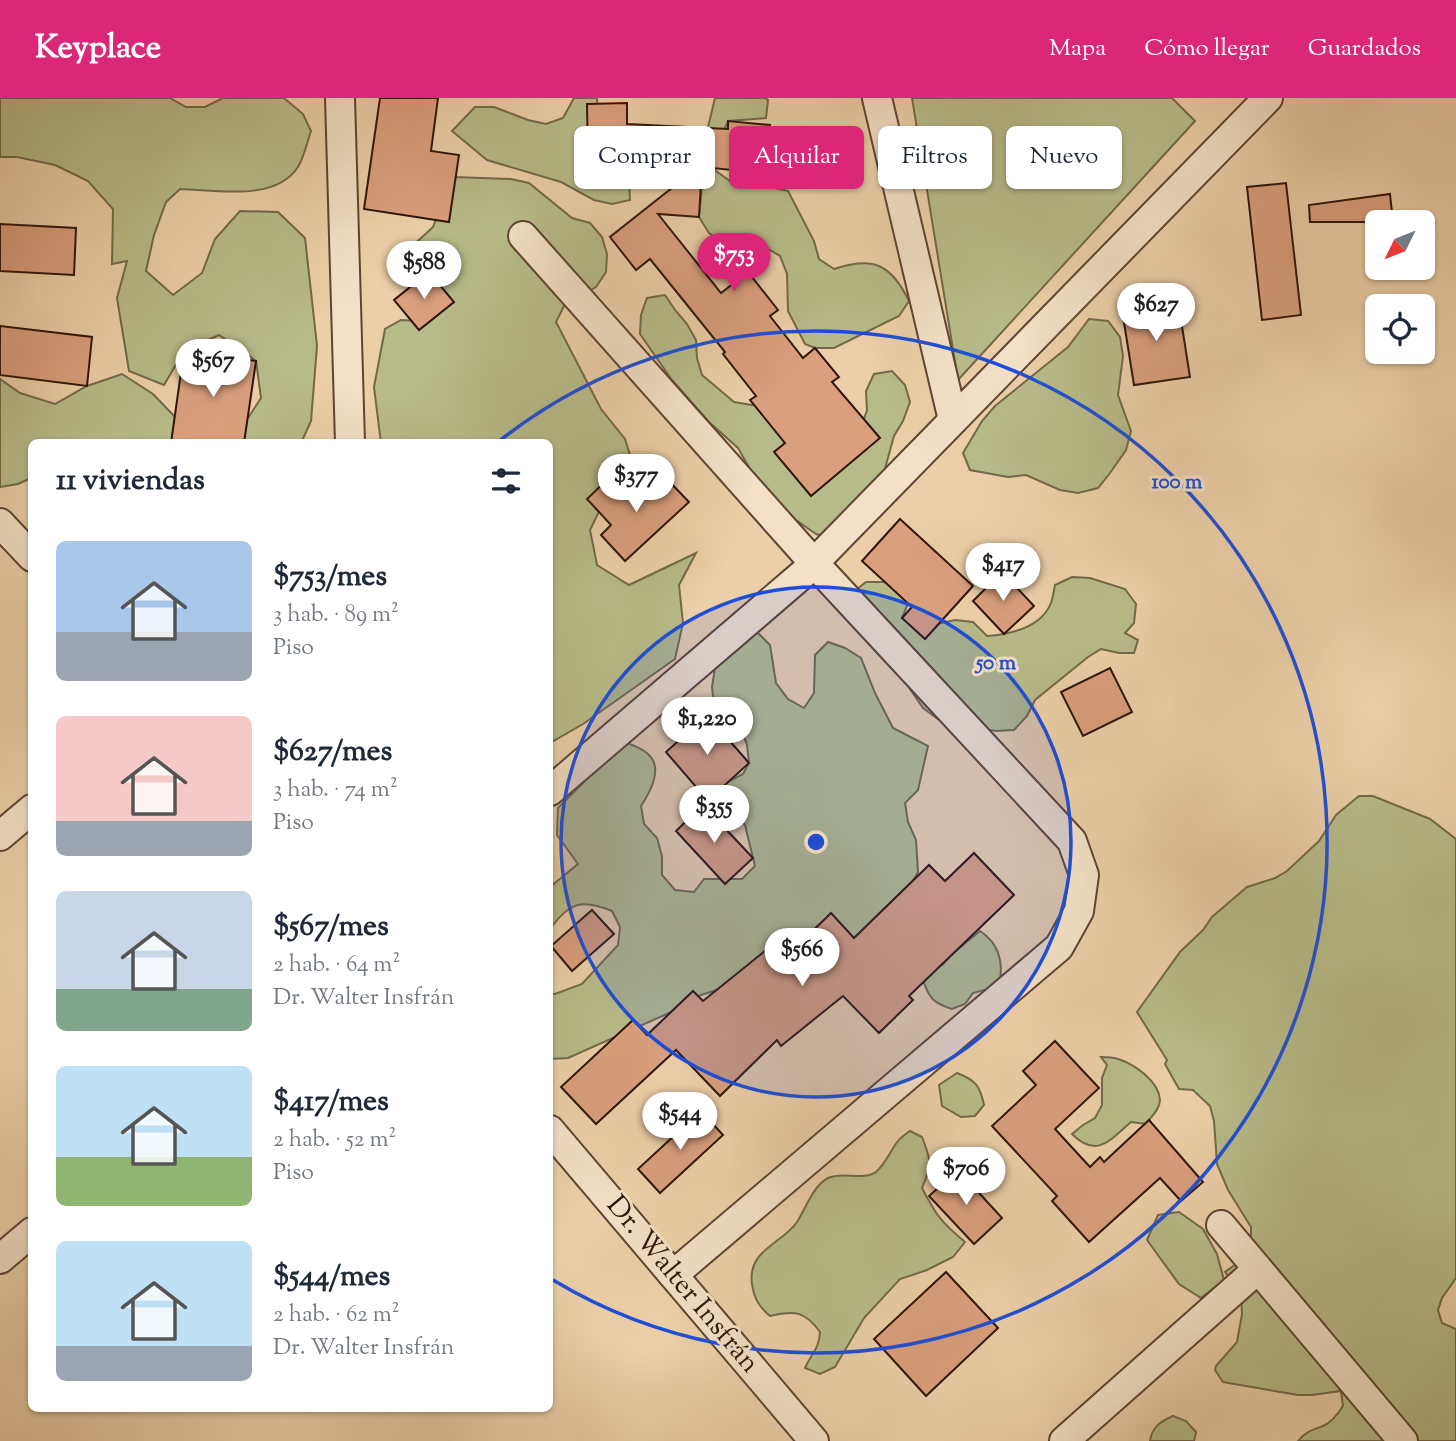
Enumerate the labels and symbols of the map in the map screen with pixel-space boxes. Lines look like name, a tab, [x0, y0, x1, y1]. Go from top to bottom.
north arrow	[1365, 210, 1435, 280]
pin: $753	[693, 234, 775, 293]
pin: $588	[383, 242, 465, 301]
pin: $627	[1115, 284, 1197, 343]
pin: $567	[172, 340, 254, 399]
pin: $377	[595, 454, 677, 514]
text: 100 m	[1152, 468, 1203, 498]
pin: $417	[962, 544, 1044, 603]
text: 50 m	[974, 649, 1017, 679]
pin: $1,220	[650, 698, 764, 757]
pin: $355	[673, 786, 755, 845]
centre of rings	[804, 830, 828, 854]
pin: $566	[761, 928, 843, 988]
pin: $544	[639, 1093, 721, 1152]
pin: $706	[925, 1148, 1007, 1207]
street label: Dr. Walter Insfrán	[596, 1188, 768, 1382]

